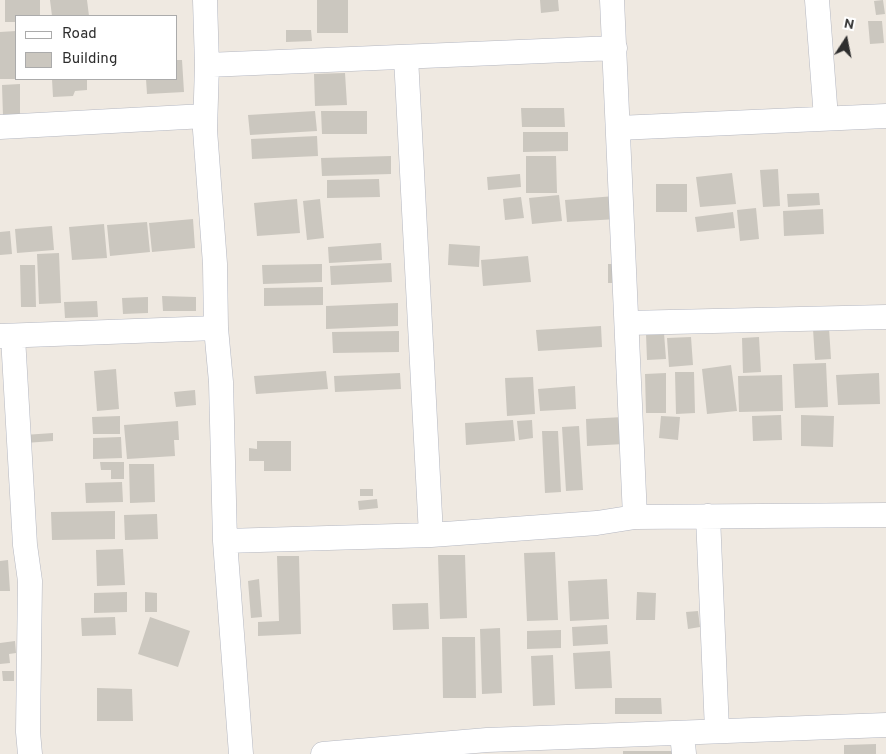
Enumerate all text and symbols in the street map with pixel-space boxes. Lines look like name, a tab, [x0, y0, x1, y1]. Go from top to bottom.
legend	[15, 15, 178, 80]
north arrow	[821, 15, 871, 65]
text: N	[842, 15, 856, 34]
text: Road	[62, 25, 97, 44]
text: Building	[62, 50, 117, 69]

